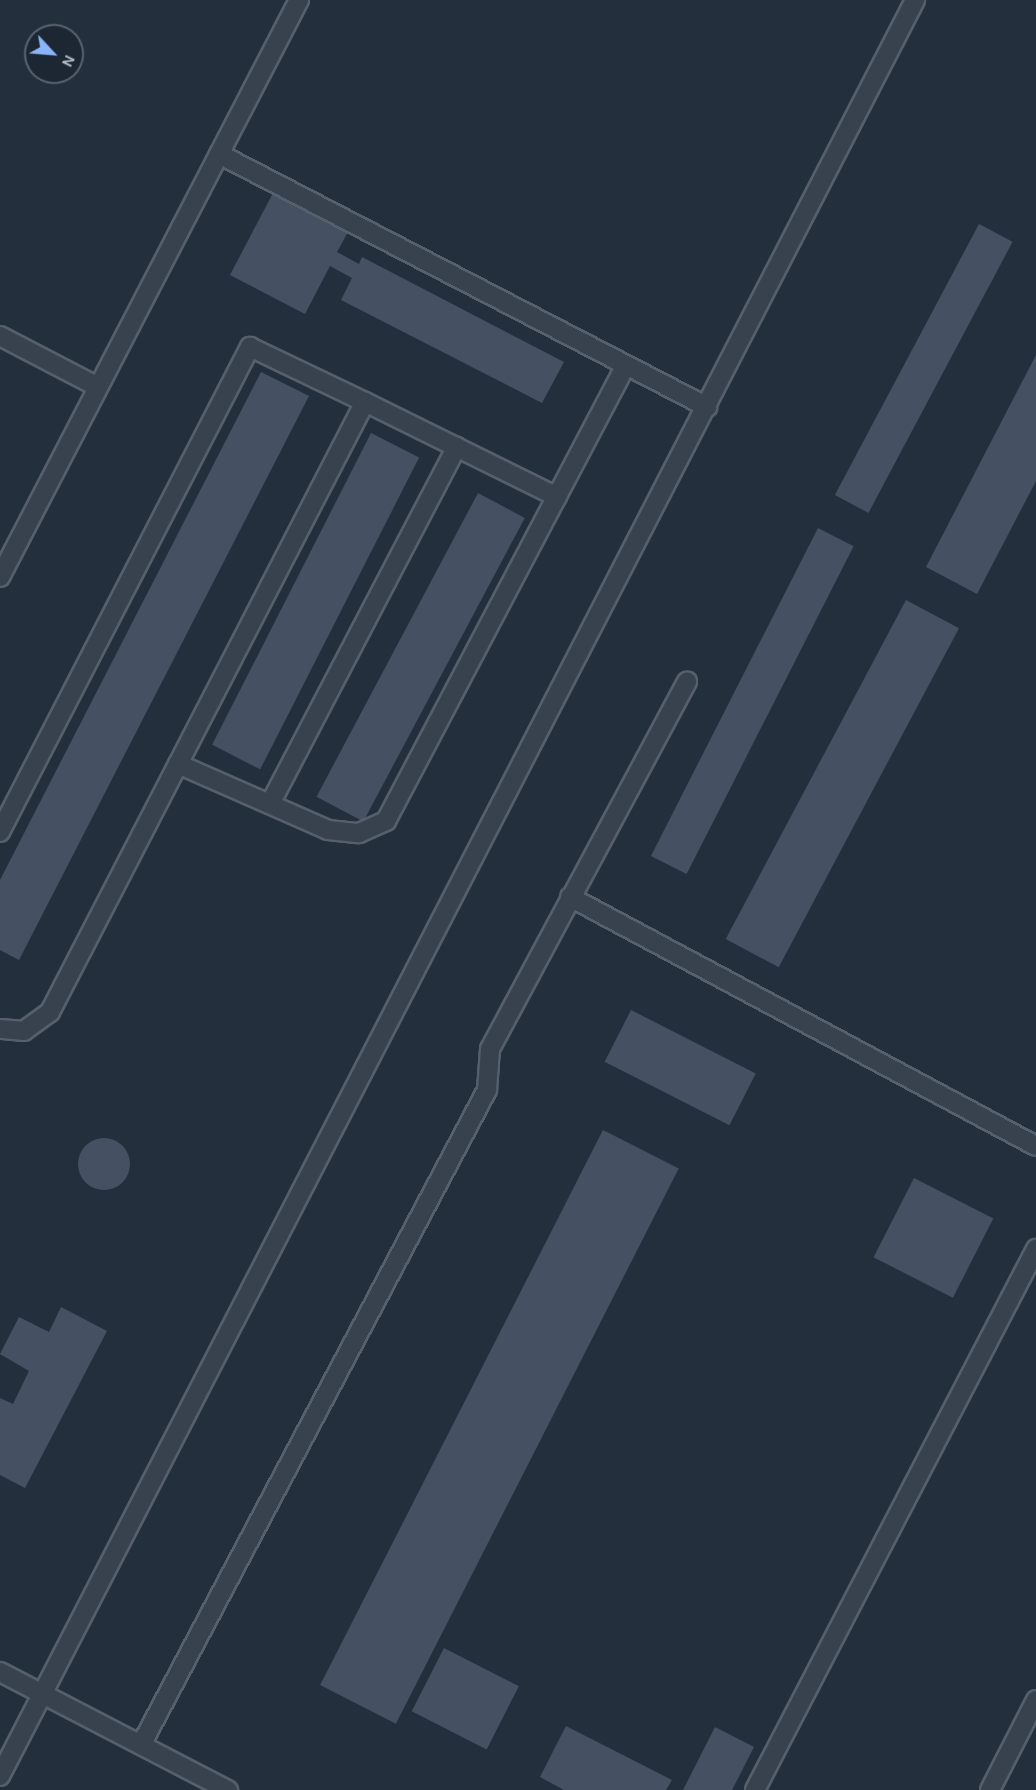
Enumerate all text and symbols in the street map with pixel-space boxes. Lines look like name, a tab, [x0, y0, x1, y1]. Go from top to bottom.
north arrow	[24, 24, 84, 84]
text: N	[58, 52, 80, 71]

